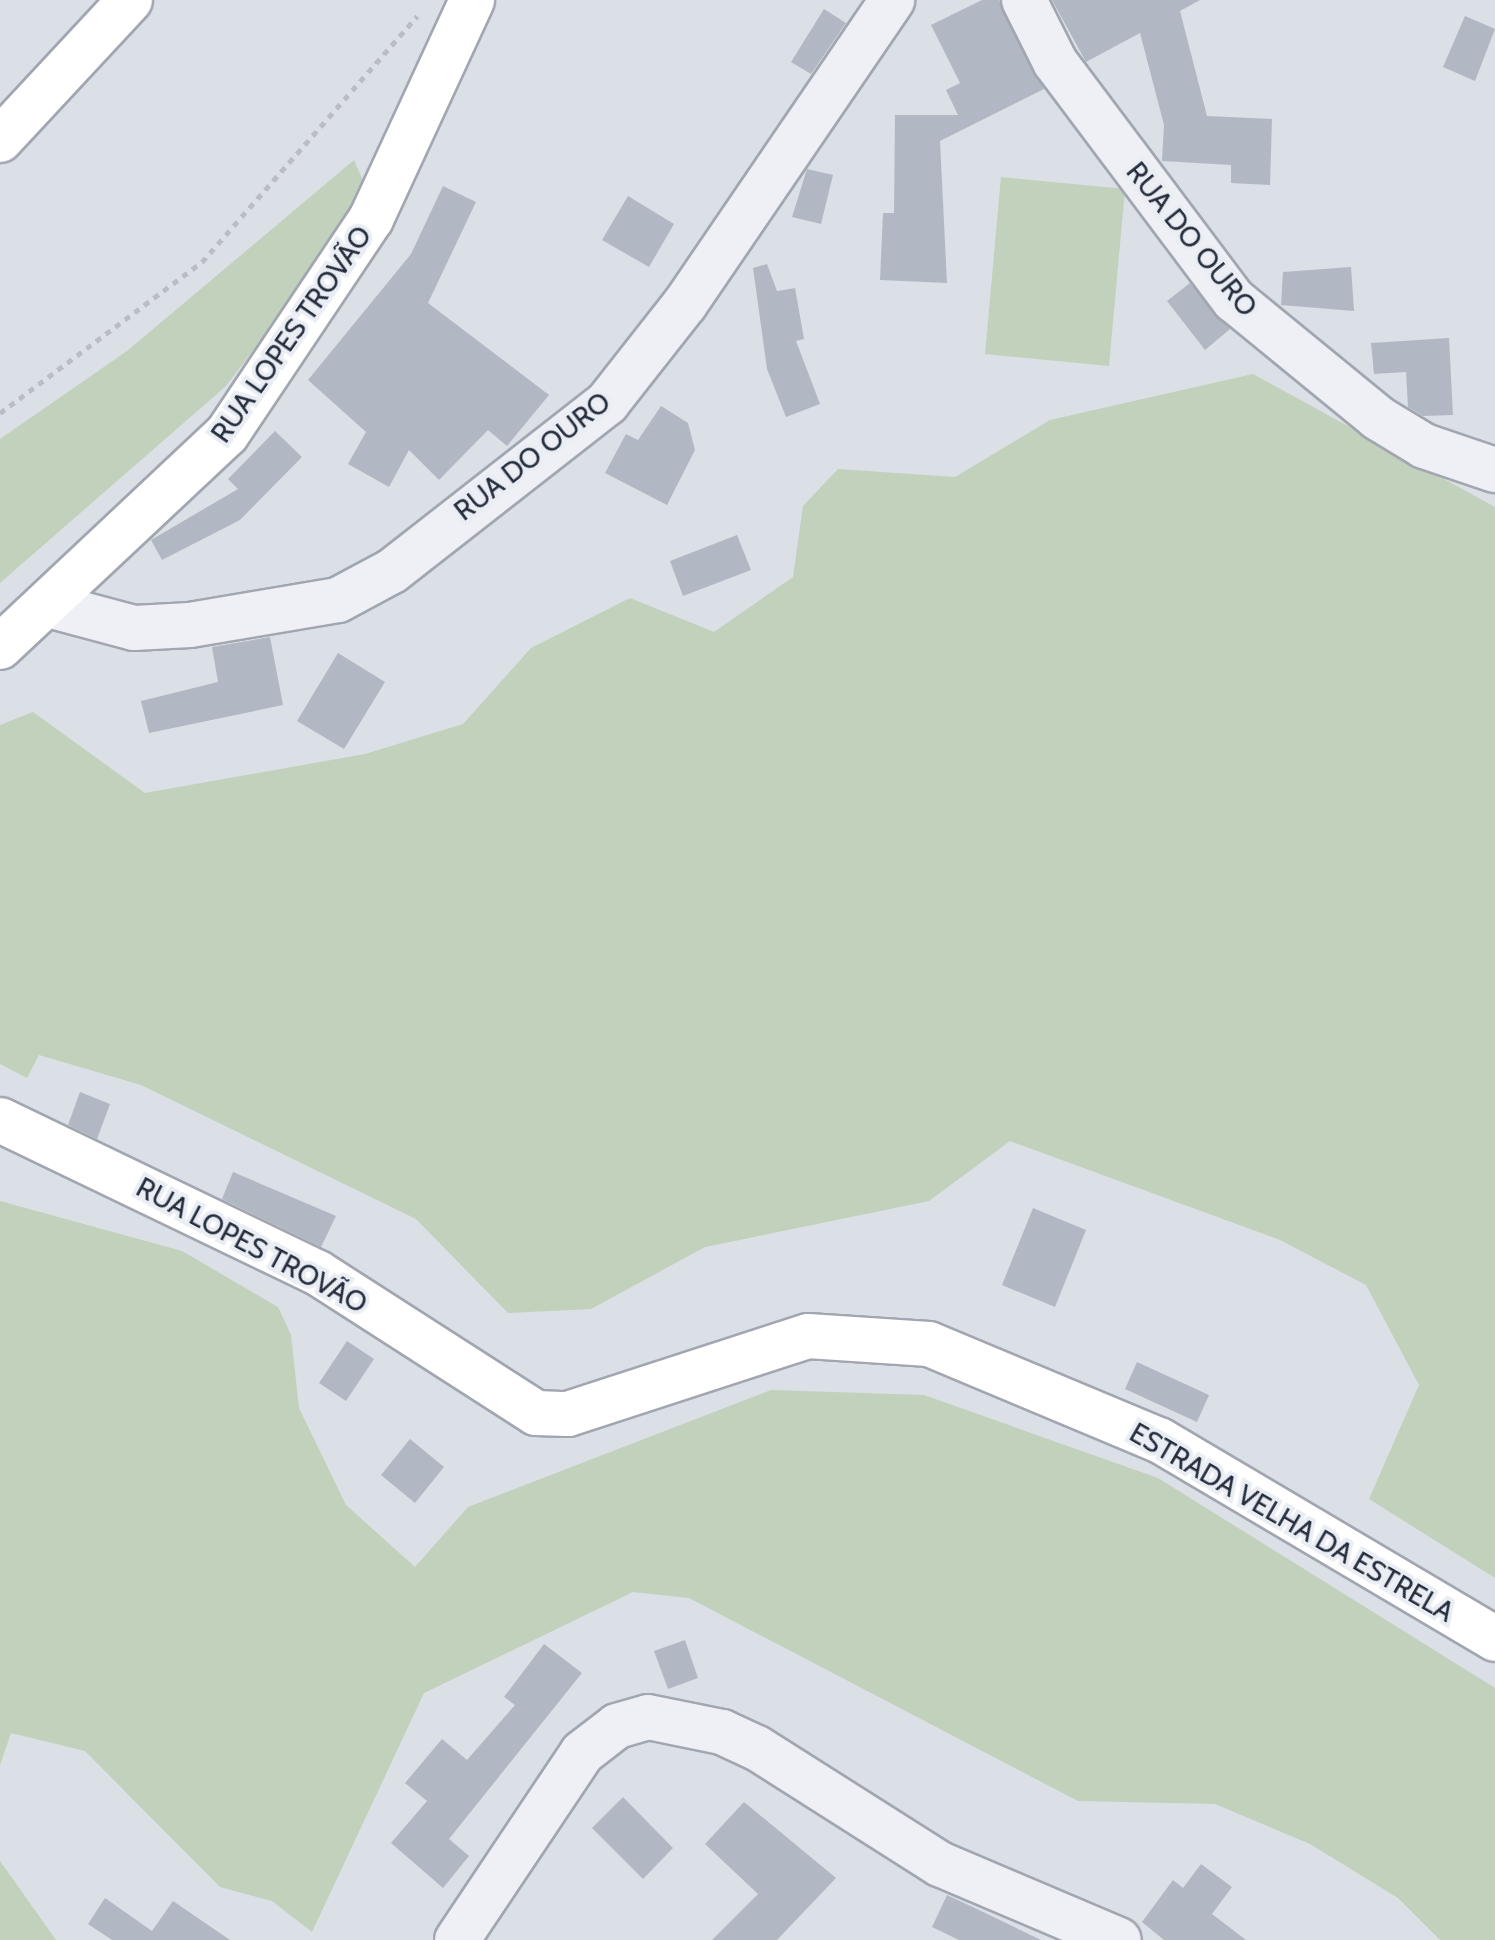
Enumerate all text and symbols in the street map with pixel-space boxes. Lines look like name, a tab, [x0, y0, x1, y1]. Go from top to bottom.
street label: RUA DO OURO	[1120, 155, 1264, 323]
street label: RUA LOPES TROVÃO	[204, 219, 378, 449]
street label: RUA DO OURO	[447, 385, 617, 527]
street label: RUA LOPES TROVÃO	[131, 1170, 373, 1320]
street label: ESTRADA VELHA DA ESTRELA	[1124, 1415, 1460, 1629]

